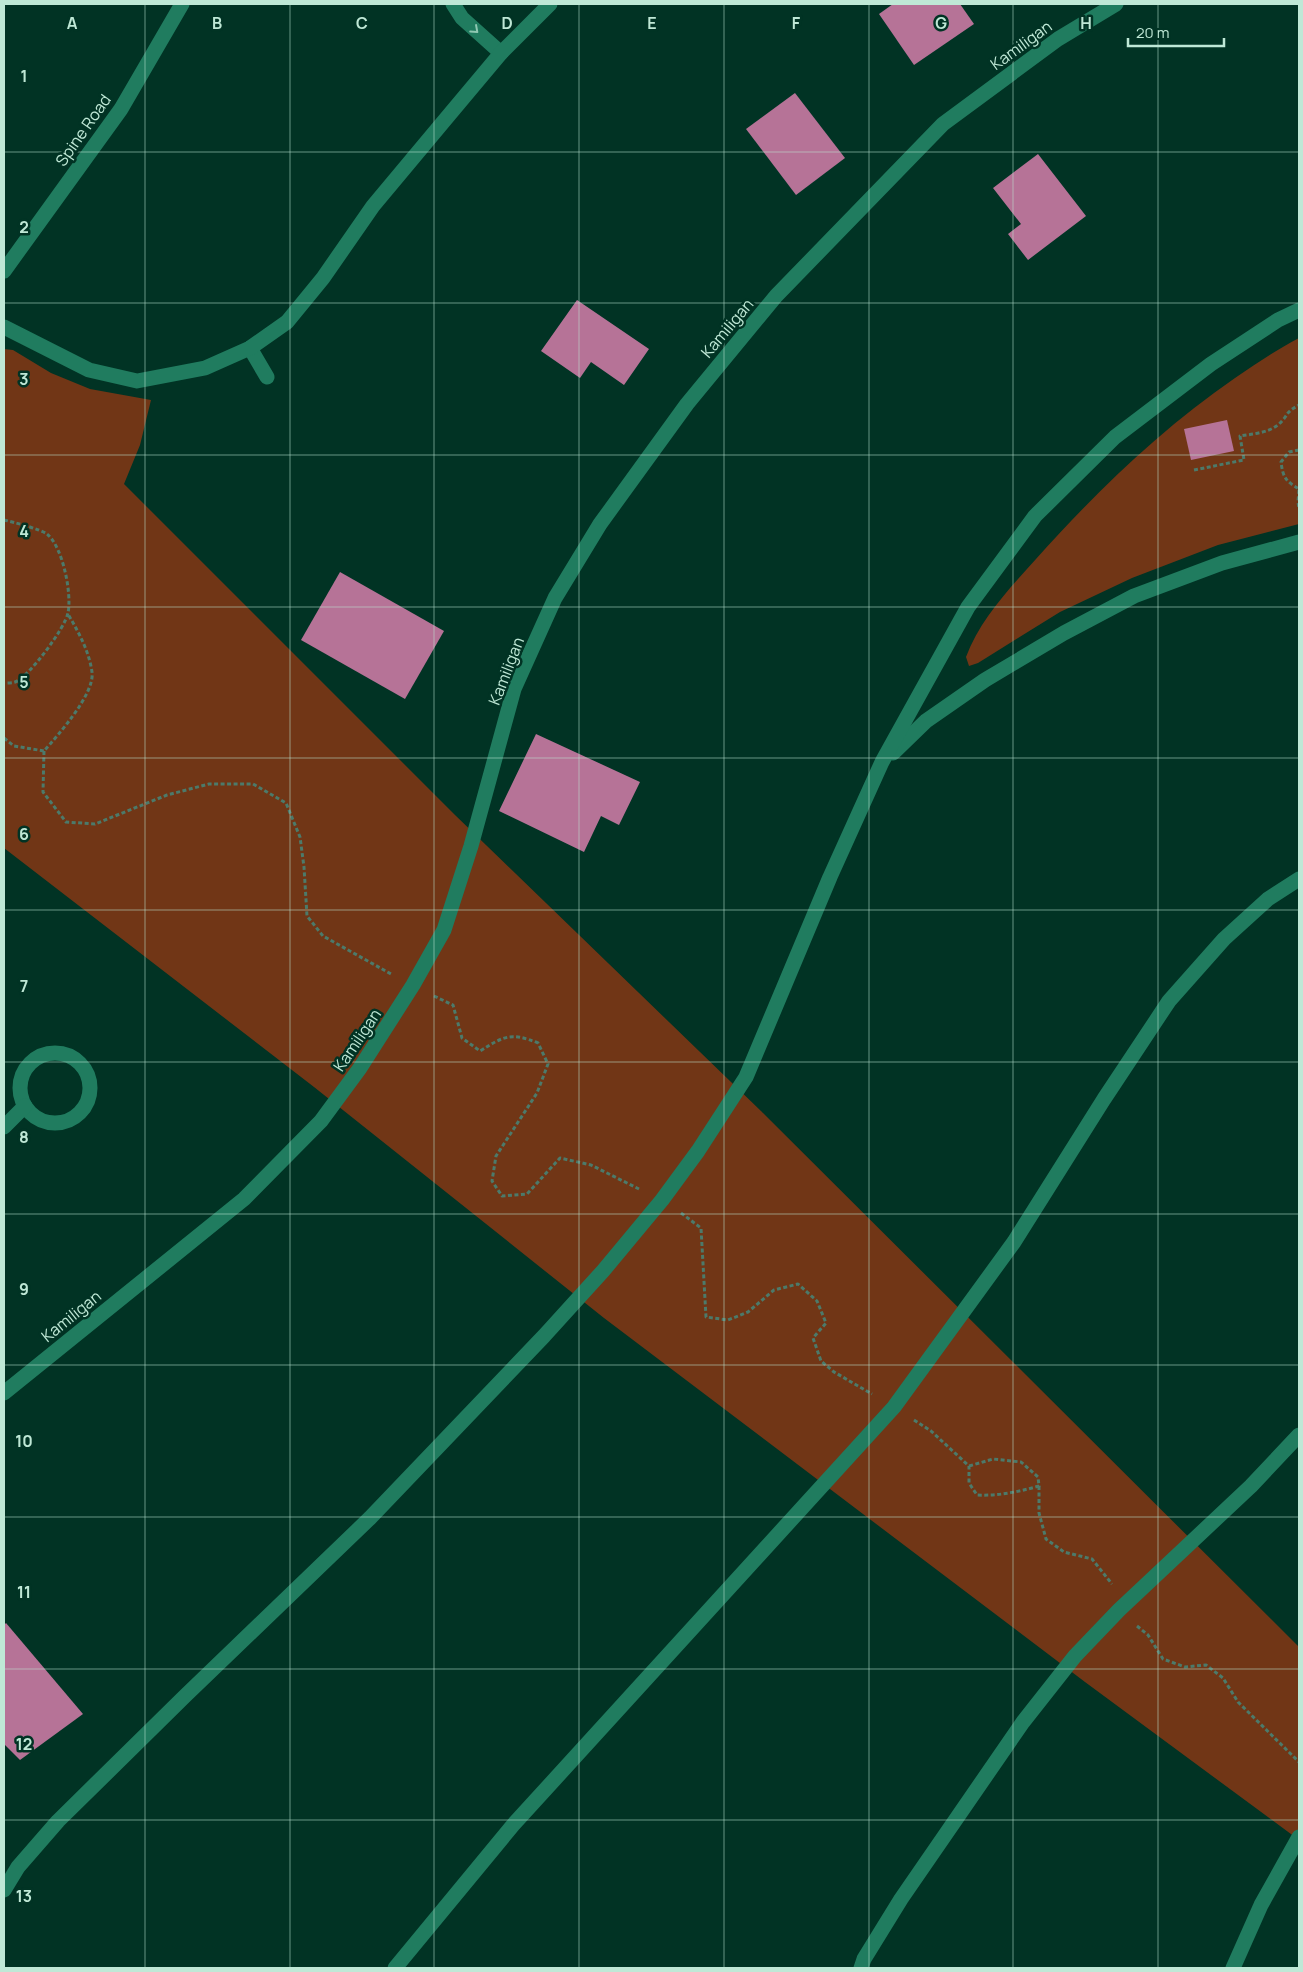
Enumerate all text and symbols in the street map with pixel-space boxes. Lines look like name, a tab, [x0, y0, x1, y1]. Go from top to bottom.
text: A	[67, 12, 78, 34]
text: B	[212, 12, 222, 34]
text: C	[356, 12, 368, 34]
text: D	[501, 12, 513, 34]
text: E	[647, 12, 657, 34]
text: F	[792, 12, 801, 34]
text: G	[935, 12, 947, 34]
text: H	[1080, 12, 1092, 34]
street label: Kamiligan	[986, 15, 1056, 75]
scale bar	[1128, 15, 1224, 47]
text: 20 m	[1136, 22, 1169, 43]
one-way arrow	[469, 24, 478, 33]
text: 1	[20, 65, 28, 87]
street label: Spine Road	[50, 90, 116, 170]
text: 2	[19, 216, 29, 238]
street label: Kamiligan	[696, 294, 758, 362]
text: 3	[19, 368, 29, 390]
text: 4	[19, 520, 29, 542]
street label: Kamiligan	[483, 634, 529, 708]
text: 5	[19, 671, 29, 693]
text: 6	[19, 823, 29, 845]
text: 7	[20, 975, 28, 997]
street label: Kamiligan	[328, 1004, 386, 1076]
text: 8	[19, 1126, 29, 1148]
text: 9	[19, 1278, 29, 1300]
street label: Kamiligan	[36, 1285, 106, 1347]
text: 10	[15, 1430, 33, 1452]
text: 11	[17, 1581, 31, 1603]
text: 12	[16, 1733, 32, 1755]
text: 13	[16, 1885, 32, 1907]

